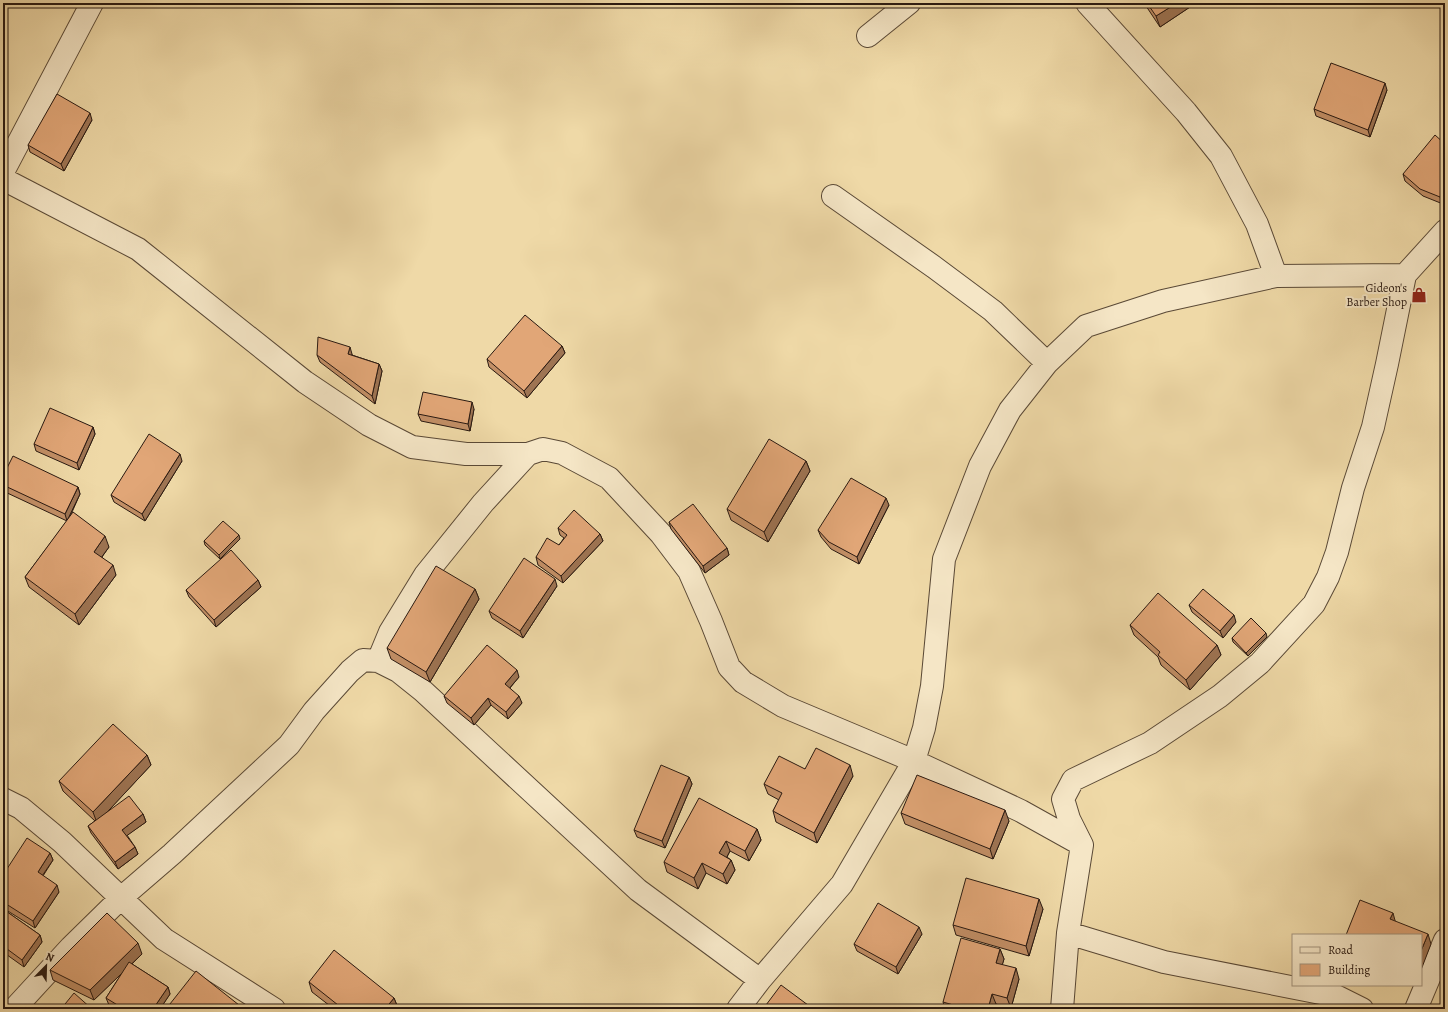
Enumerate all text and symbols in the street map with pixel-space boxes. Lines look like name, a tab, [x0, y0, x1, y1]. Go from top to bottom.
place label: Gideon's Barber Shop	[1346, 280, 1407, 310]
shop icon: Gideon's Barber Shop	[1410, 286, 1428, 304]
legend	[1292, 934, 1422, 986]
text: Road	[1328, 942, 1354, 958]
north arrow	[26, 946, 66, 986]
text: N	[43, 949, 56, 966]
text: Building	[1328, 962, 1370, 978]

